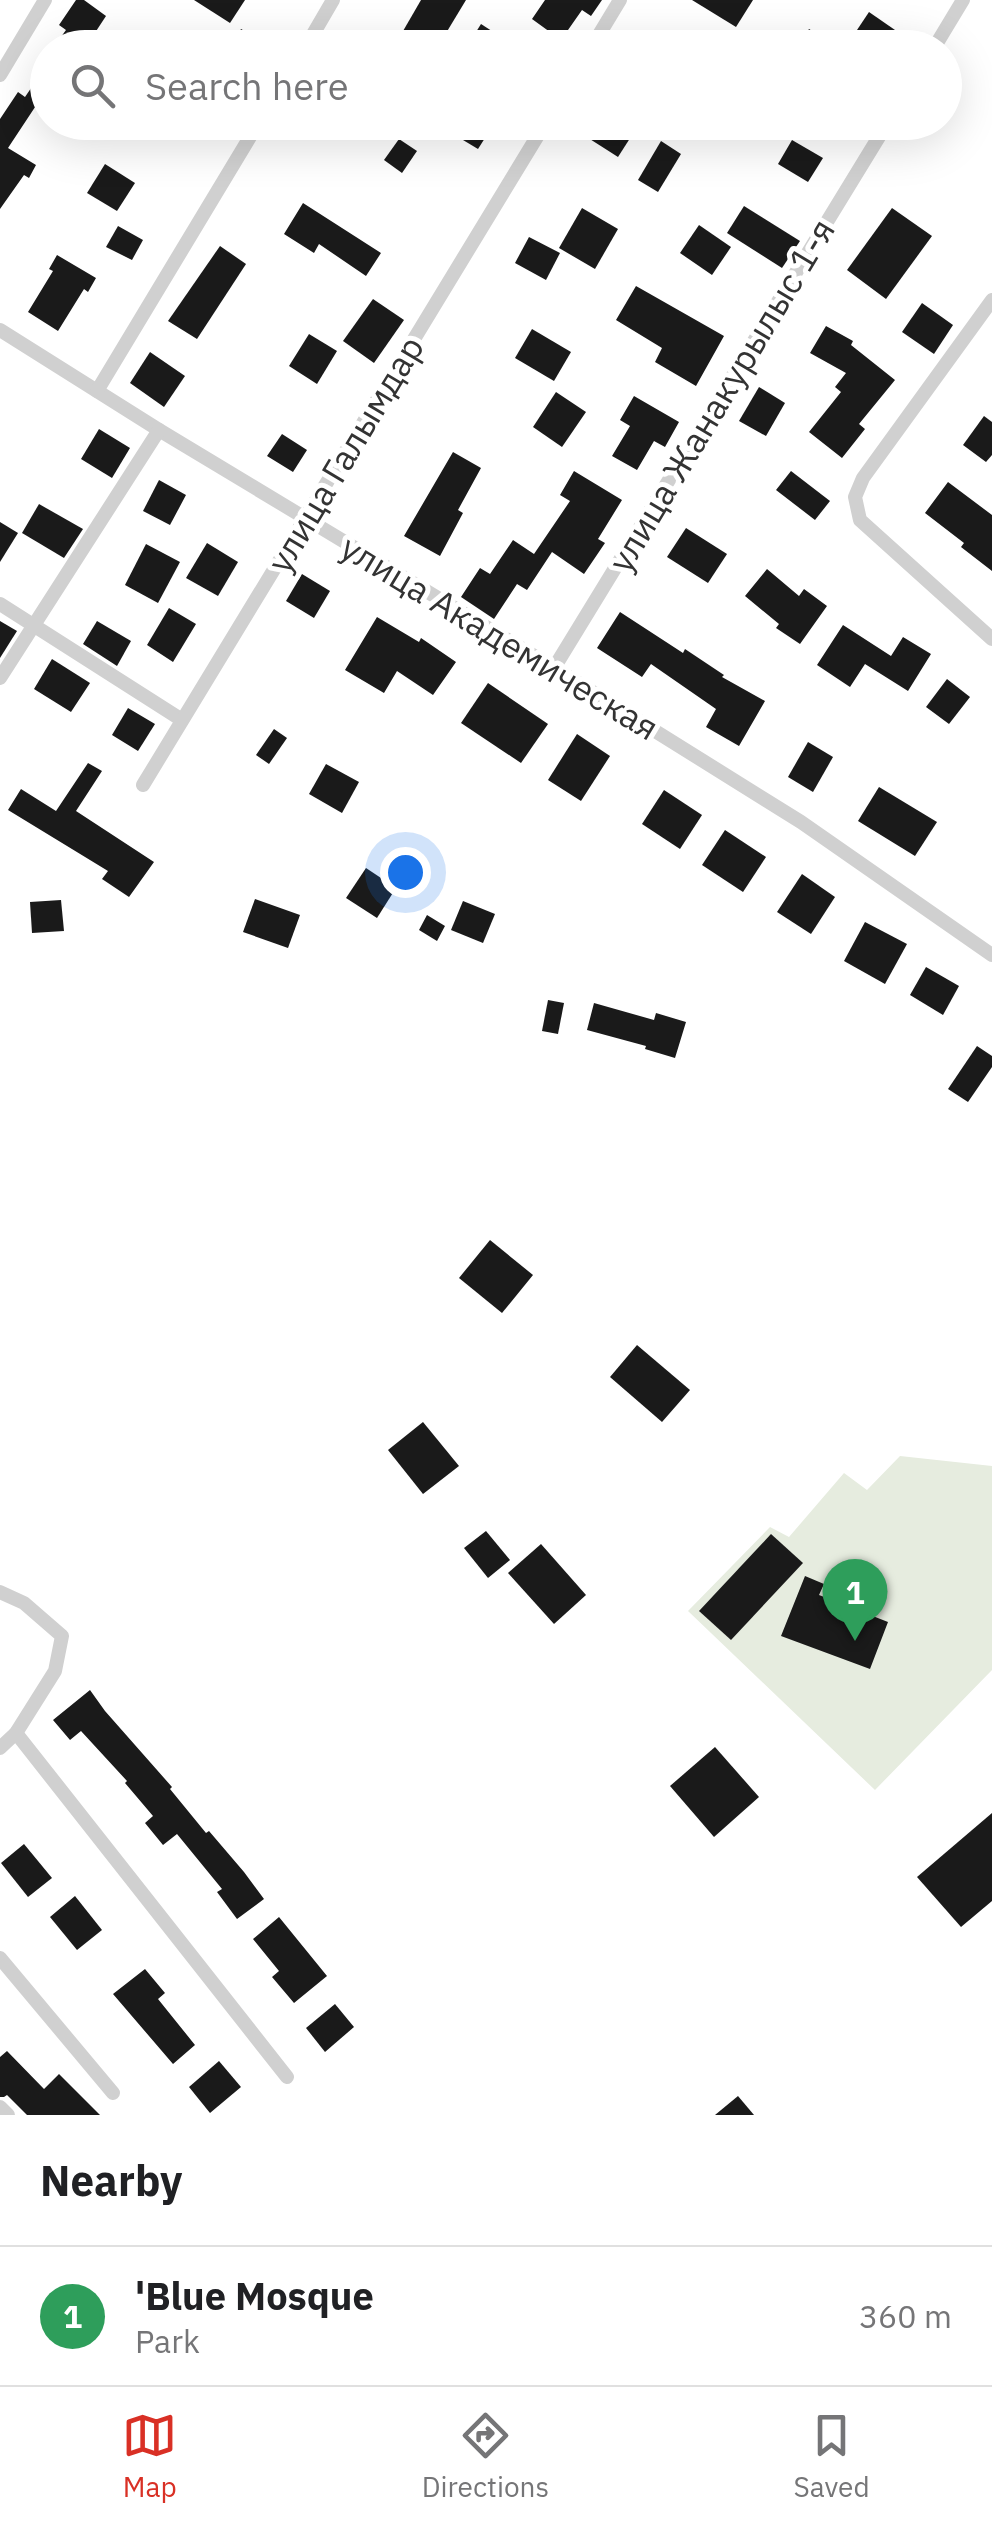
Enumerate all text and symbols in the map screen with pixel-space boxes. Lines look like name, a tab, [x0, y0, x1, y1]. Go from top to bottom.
search box	[30, 30, 962, 140]
icon: search	[65, 58, 120, 113]
text: Search here	[145, 61, 349, 110]
street label: улица Жанакурылыс 1-я	[597, 210, 845, 580]
street label: улица Галымдар	[256, 327, 434, 581]
street label: улица Академическая	[333, 524, 667, 750]
your location	[380, 847, 431, 898]
pin: 1	[822, 1558, 888, 1641]
text: Nearby	[40, 2153, 182, 2208]
text: 'Blue Mosque	[135, 2271, 374, 2320]
text: 1	[63, 2295, 82, 2337]
text: 360 m	[859, 2295, 952, 2337]
text: Park	[135, 2320, 200, 2362]
tab: Map	[122, 2408, 177, 2505]
tab: Directions	[422, 2408, 549, 2505]
tab: Saved	[794, 2408, 870, 2505]

